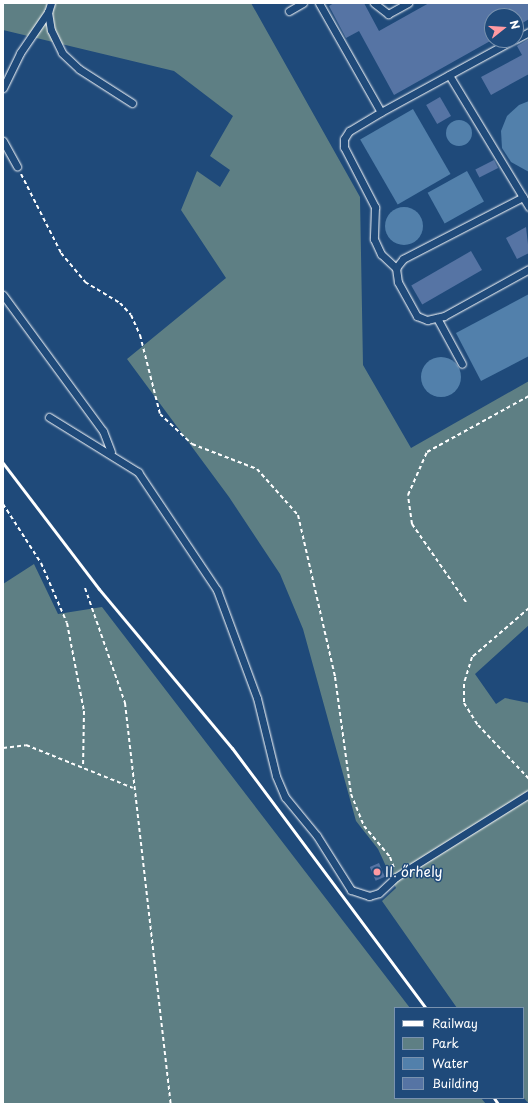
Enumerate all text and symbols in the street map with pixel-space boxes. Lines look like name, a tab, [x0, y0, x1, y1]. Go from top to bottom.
north arrow	[484, 8, 524, 48]
text: N	[506, 18, 524, 31]
place label: II. őrhely	[385, 864, 443, 880]
marker: II. őrhely	[372, 867, 382, 877]
legend	[394, 1007, 524, 1099]
text: Railway	[432, 1014, 478, 1032]
text: Park	[432, 1034, 459, 1052]
text: Water	[432, 1054, 468, 1072]
text: Building	[432, 1074, 479, 1092]

